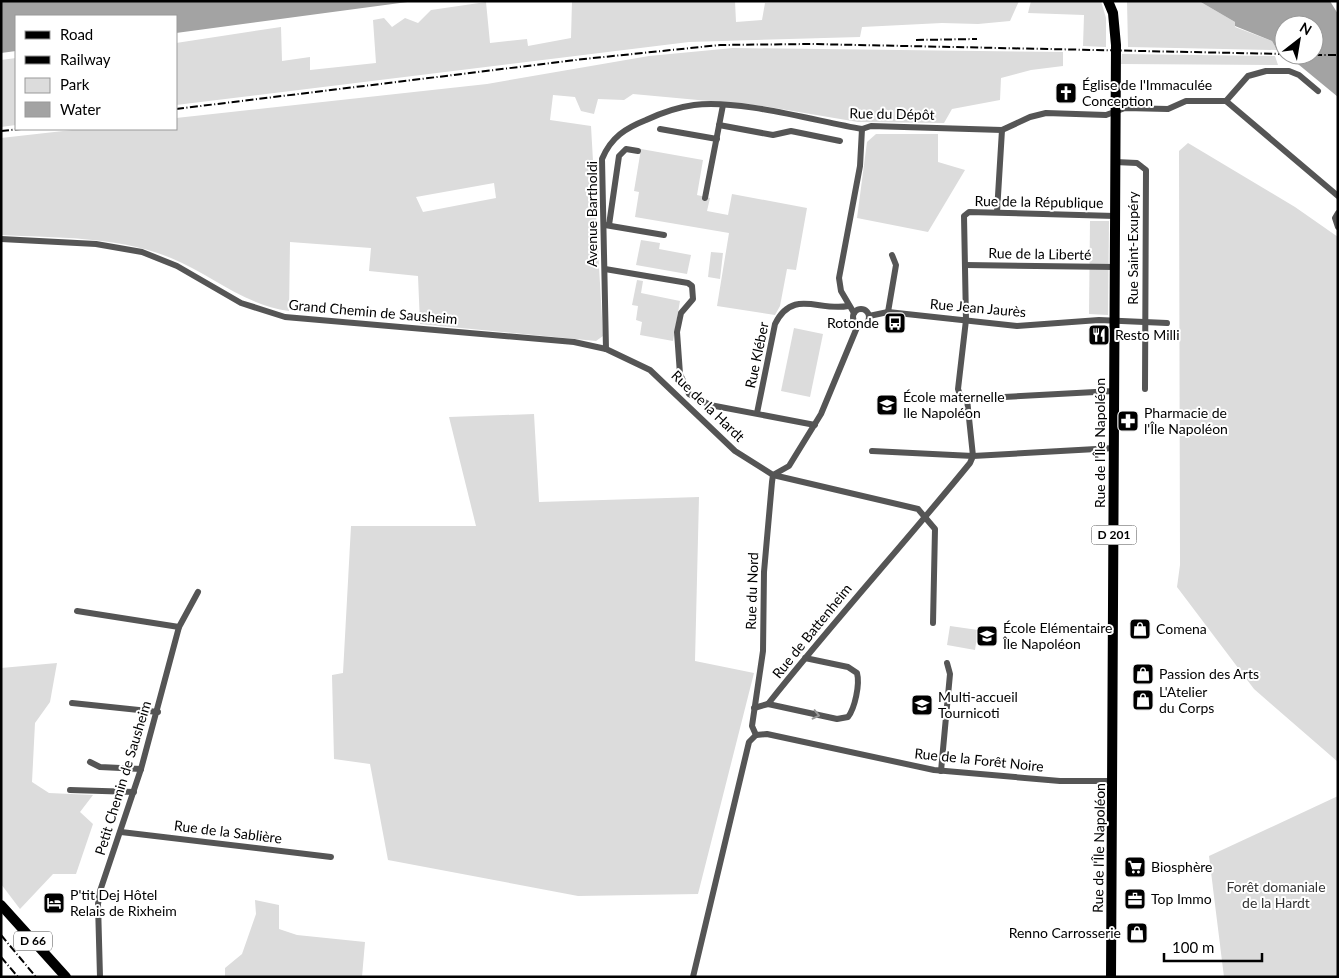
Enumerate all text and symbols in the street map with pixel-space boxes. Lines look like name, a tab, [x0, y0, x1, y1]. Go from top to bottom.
legend	[15, 15, 178, 130]
north arrow	[1274, 15, 1324, 65]
text: N	[1297, 18, 1315, 38]
text: Road	[60, 25, 93, 43]
text: Railway	[60, 50, 111, 68]
text: Park	[60, 75, 90, 93]
place label: Église de l'Immaculée Conception	[1082, 76, 1212, 109]
church icon: Église de l'Immaculée Conception	[1054, 81, 1078, 105]
text: Water	[60, 100, 101, 118]
street label: Rue du Dépôt	[849, 104, 935, 123]
street label: Avenue Bartholdi	[583, 161, 600, 267]
street label: Rue Saint-Exupéry	[1124, 191, 1141, 305]
street label: Rue de la République	[974, 192, 1104, 211]
street label: Rue de la Liberté	[988, 244, 1092, 263]
street label: Rue Jean Jaurès	[929, 295, 1027, 320]
street label: Grand Chemin de Sausheim	[288, 296, 458, 327]
bus stop icon: Rotonde	[883, 311, 907, 335]
place label: Rotonde	[827, 314, 879, 331]
street label: Rue Kléber	[741, 320, 772, 390]
restaurant icon: Resto Milli	[1087, 323, 1111, 347]
place label: Resto Milli	[1115, 326, 1180, 343]
street label: Rue de la Hardt	[668, 367, 748, 445]
street label: Rue de l'Île Napoléon	[1091, 378, 1108, 508]
place label: École maternelle Ile Napoléon	[903, 388, 1005, 421]
school or university icon: École maternelle Ile Napoléon	[875, 393, 899, 417]
place label: Pharmacie de l'Île Napoléon	[1144, 404, 1228, 437]
pharmacy icon: Pharmacie de l'Île Napoléon	[1116, 409, 1140, 433]
road number: D 201	[1092, 526, 1136, 544]
street label: Rue du Nord	[742, 552, 761, 630]
street label: Rue de Battenheim	[768, 580, 855, 681]
shop icon: Comena	[1128, 617, 1152, 641]
place label: École Elémentaire Île Napoléon	[1002, 619, 1112, 652]
place label: Comena	[1156, 620, 1207, 637]
school or university icon: École Elémentaire Île Napoléon	[975, 624, 999, 648]
shop icon: Passion des Arts	[1131, 662, 1155, 686]
place label: Passion des Arts	[1159, 665, 1259, 682]
place label: L'Atelier du Corps	[1159, 683, 1214, 716]
place label: Multi-accueil Tournicoti	[938, 688, 1018, 721]
shop icon: L'Atelier du Corps	[1131, 688, 1155, 712]
school or university icon: Multi-accueil Tournicoti	[910, 693, 934, 717]
street label: Petit Chemin de Sausheim	[91, 699, 154, 857]
one-way arrow	[811, 709, 820, 720]
street label: Rue de la Forêt Noire	[914, 744, 1045, 775]
street label: Rue de l'Île Napoléon	[1089, 783, 1108, 913]
street label: Rue de la Sablière	[173, 816, 283, 847]
supermarket icon: Biosphère	[1123, 855, 1147, 879]
place label: Biosphère	[1151, 858, 1213, 875]
park label: Forêt domaniale de la Hardt	[1226, 878, 1326, 911]
place label: P'tit Dej Hôtel Relais de Rixheim	[70, 886, 177, 919]
office icon: Top Immo	[1123, 887, 1147, 911]
place label: Top Immo	[1151, 890, 1212, 907]
hotel icon: P'tit Dej Hôtel Relais de Rixheim	[42, 891, 66, 915]
shop icon: Renno Carrosserie	[1125, 921, 1149, 945]
place label: Renno Carrosserie	[1009, 924, 1121, 941]
scale bar	[1164, 930, 1262, 962]
road number: D 66	[14, 931, 52, 950]
text: 100 m	[1172, 938, 1214, 956]

